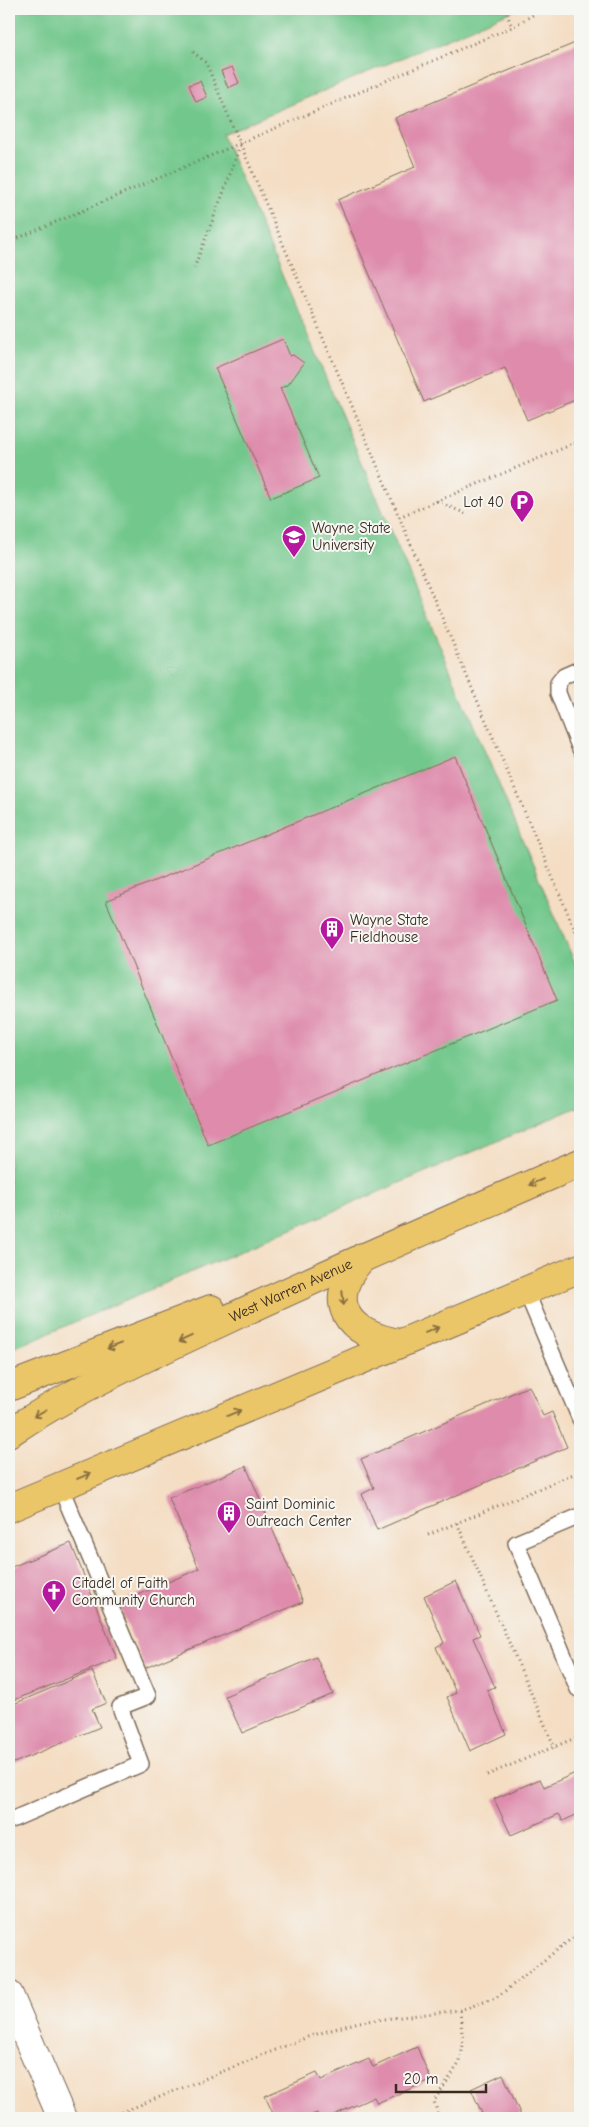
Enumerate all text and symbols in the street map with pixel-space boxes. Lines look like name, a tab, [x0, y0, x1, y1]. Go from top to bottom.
parking icon: Lot 40	[509, 489, 535, 523]
place label: Lot 40	[463, 493, 504, 511]
place label: Wayne State University	[312, 519, 391, 554]
school or university icon: Wayne State University	[281, 524, 307, 558]
place label: Wayne State Fieldhouse	[350, 911, 429, 946]
building icon: Wayne State Fieldhouse	[319, 916, 345, 950]
one-way arrow	[528, 1179, 543, 1188]
street label: West Warren Avenue	[226, 1255, 355, 1326]
one-way arrow	[339, 1290, 348, 1306]
one-way arrow	[424, 1325, 439, 1334]
one-way arrow	[178, 1335, 193, 1345]
one-way arrow	[106, 1343, 121, 1352]
one-way arrow	[34, 1408, 48, 1418]
one-way arrow	[225, 1408, 241, 1417]
one-way arrow	[76, 1471, 91, 1480]
place label: Saint Dominic Outreach Center	[246, 1495, 351, 1530]
building icon: Saint Dominic Outreach Center	[216, 1500, 242, 1534]
place label: Citadel of Faith Community Church	[72, 1574, 195, 1609]
church icon: Citadel of Faith Community Church	[41, 1579, 67, 1613]
scale bar	[396, 2062, 486, 2094]
text: 20 m	[404, 2070, 438, 2088]

